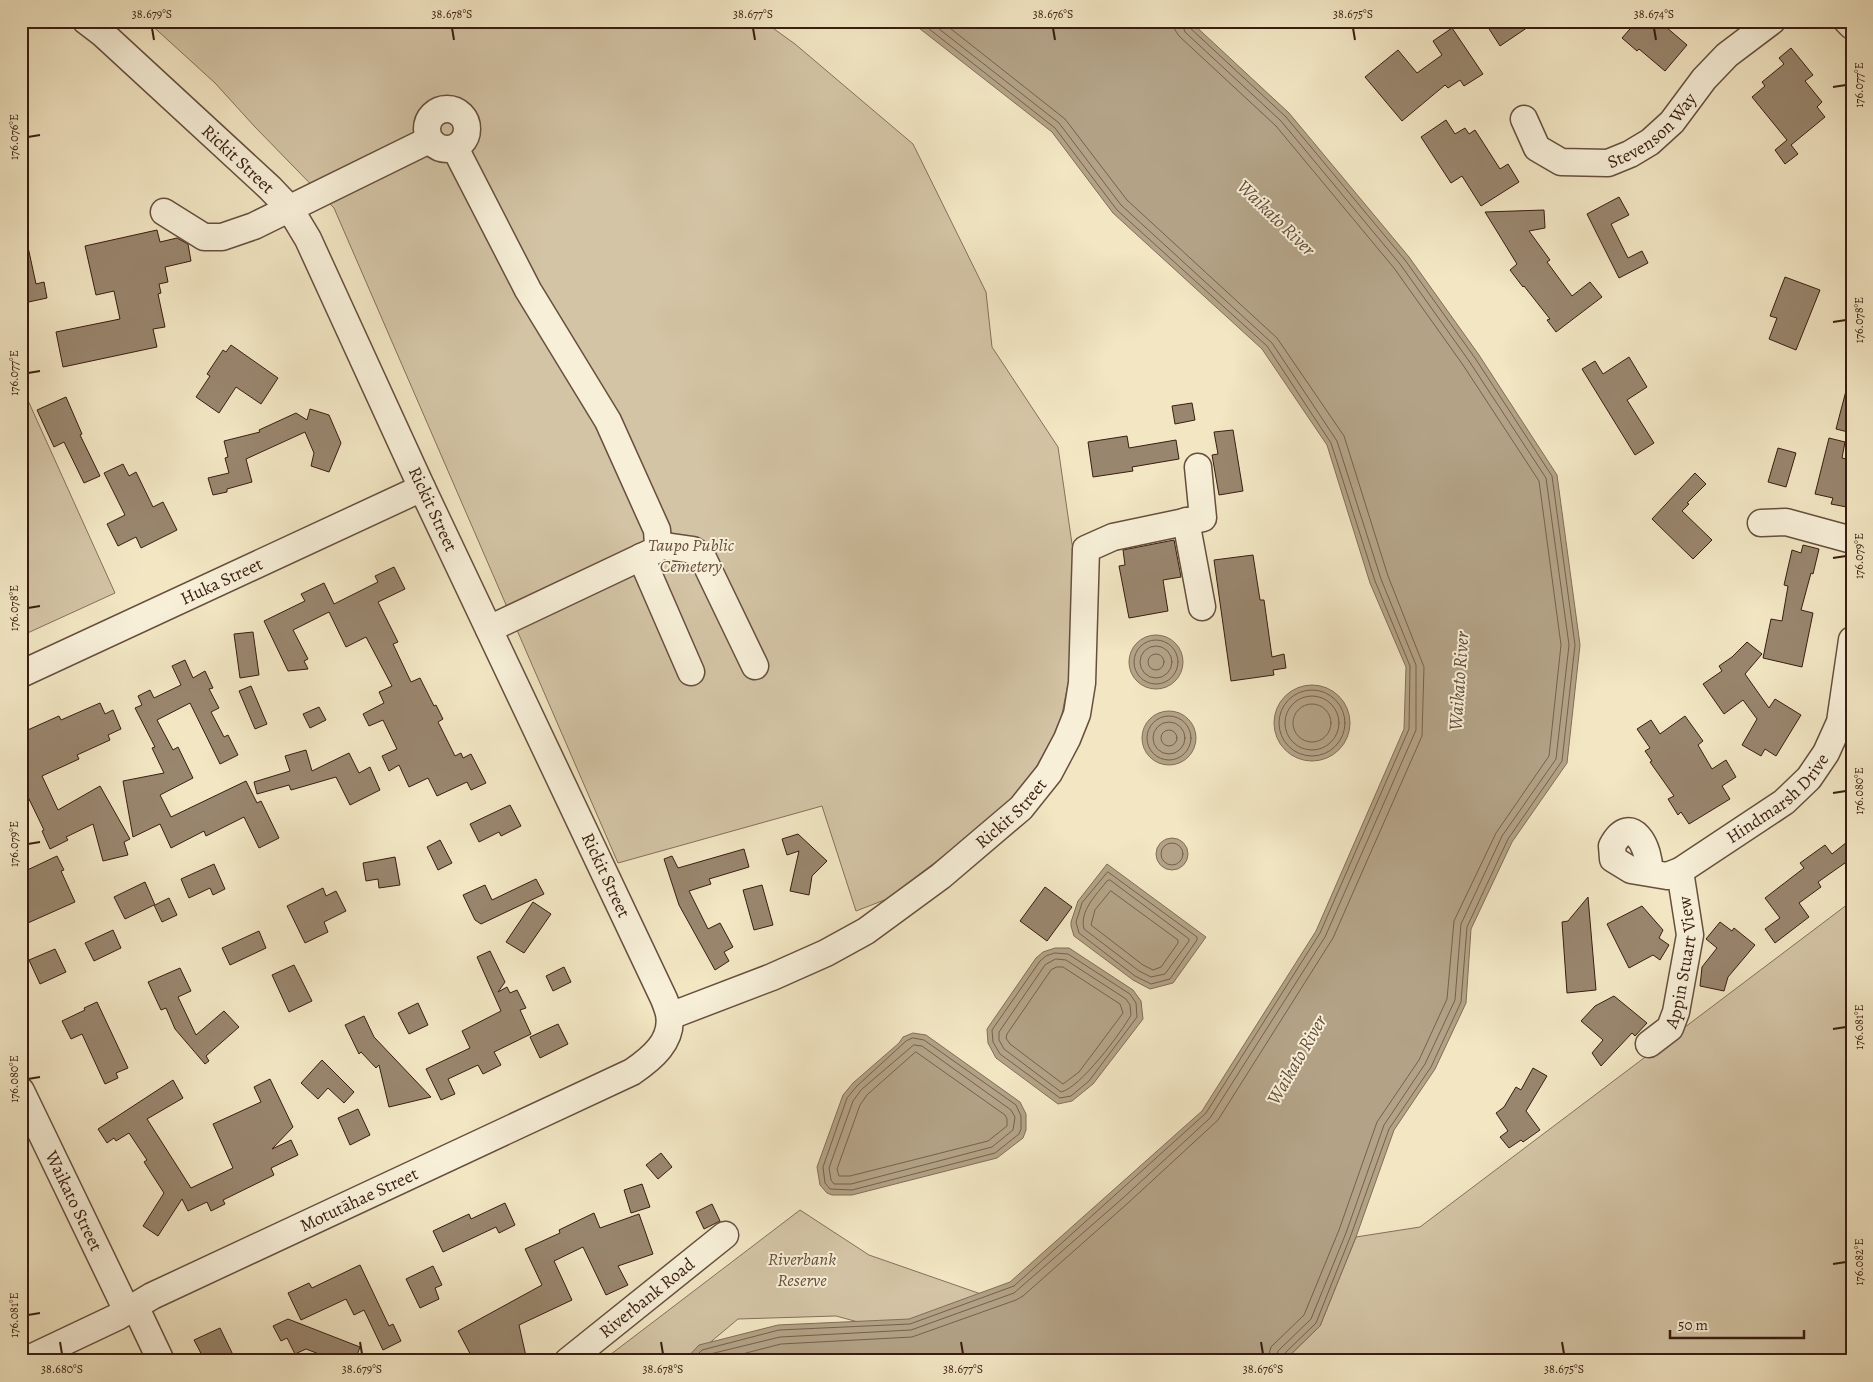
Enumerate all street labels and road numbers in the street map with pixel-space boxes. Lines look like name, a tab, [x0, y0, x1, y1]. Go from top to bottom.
street label: Stevenson Way	[1604, 87, 1702, 174]
street label: Rickit Street	[196, 119, 280, 199]
street label: Rickit Street	[403, 463, 463, 555]
street label: Huka Street	[176, 552, 267, 610]
street label: Hindmarsh Drive	[1721, 749, 1834, 849]
street label: Rickit Street	[970, 773, 1052, 854]
street label: Rickit Street	[576, 829, 636, 921]
street label: Appin Stuart View	[1659, 894, 1702, 1033]
street label: Waikato Street	[39, 1146, 108, 1255]
street label: Motutāhae Street	[296, 1162, 422, 1237]
street label: Riverbank Road	[594, 1252, 700, 1343]

